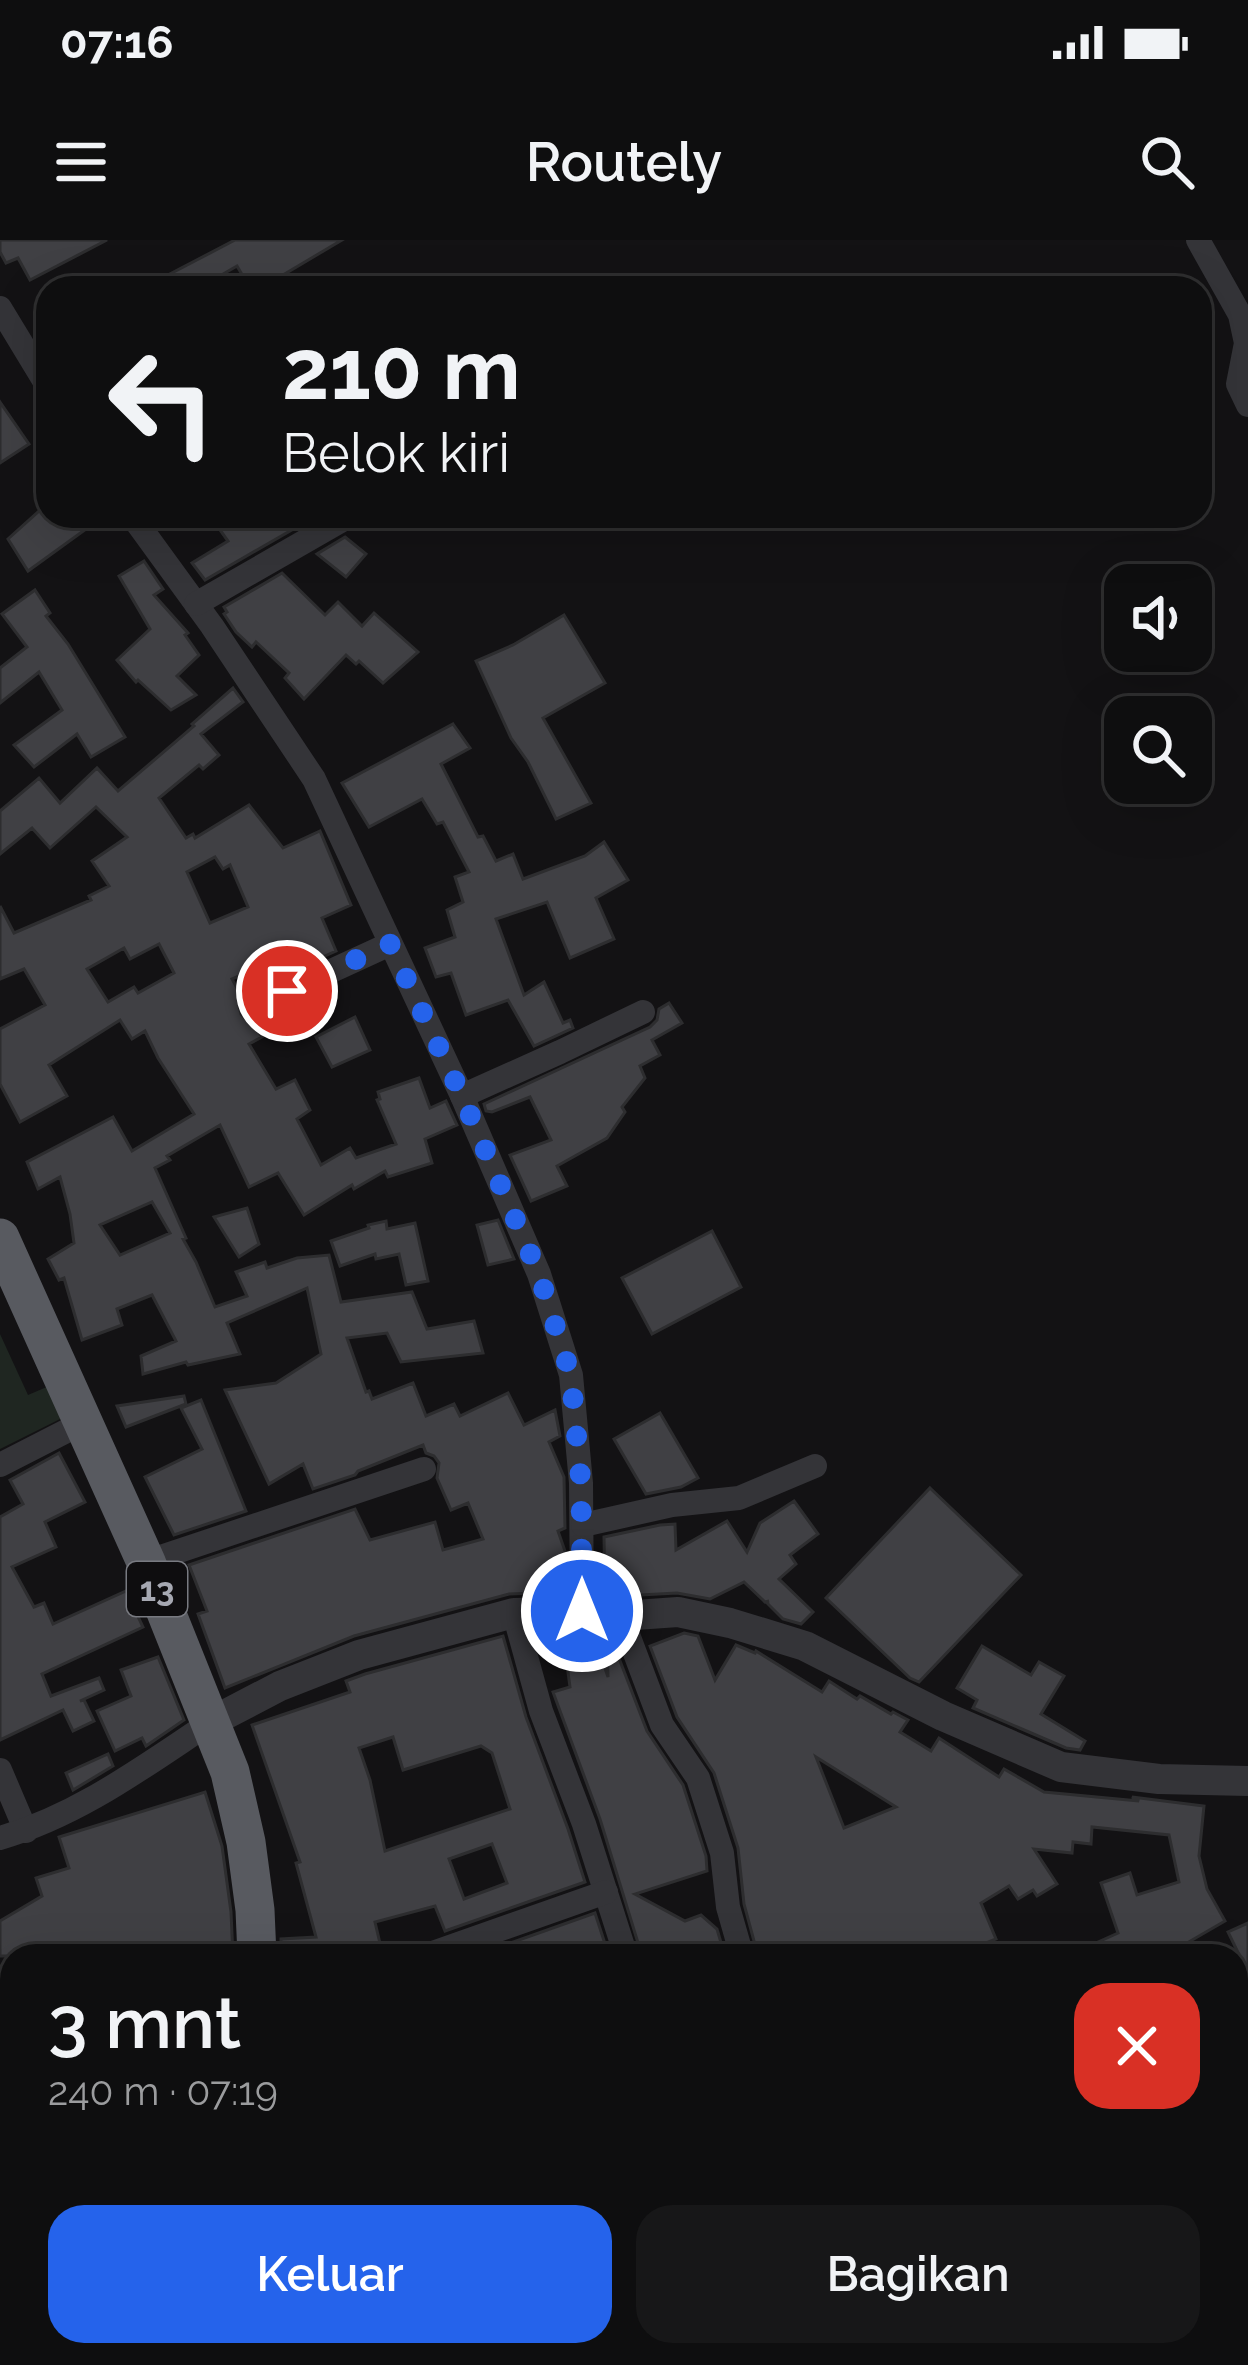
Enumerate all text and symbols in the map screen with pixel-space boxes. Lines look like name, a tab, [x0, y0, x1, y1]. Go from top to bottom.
text: 07:16	[60, 16, 174, 69]
icon: menu	[48, 129, 114, 195]
icon: search	[1134, 129, 1200, 195]
text: Routely	[526, 130, 722, 194]
text: 210 m	[282, 320, 521, 419]
icon: left	[84, 324, 240, 480]
text: Belok kiri	[282, 421, 510, 485]
map controls	[1104, 564, 1212, 804]
button: sound	[1104, 564, 1212, 672]
button: search	[1104, 696, 1212, 804]
pin	[236, 940, 338, 1042]
icon: arrive	[254, 958, 320, 1024]
position arrow	[519, 1548, 645, 1674]
road number: 13	[127, 1562, 187, 1616]
text: 3 mnt	[48, 1980, 241, 2065]
button: close	[1074, 1983, 1200, 2109]
text: 240 m · 07:19	[48, 2068, 278, 2114]
button: Keluar	[48, 2205, 612, 2343]
button: Bagikan	[636, 2205, 1200, 2343]

